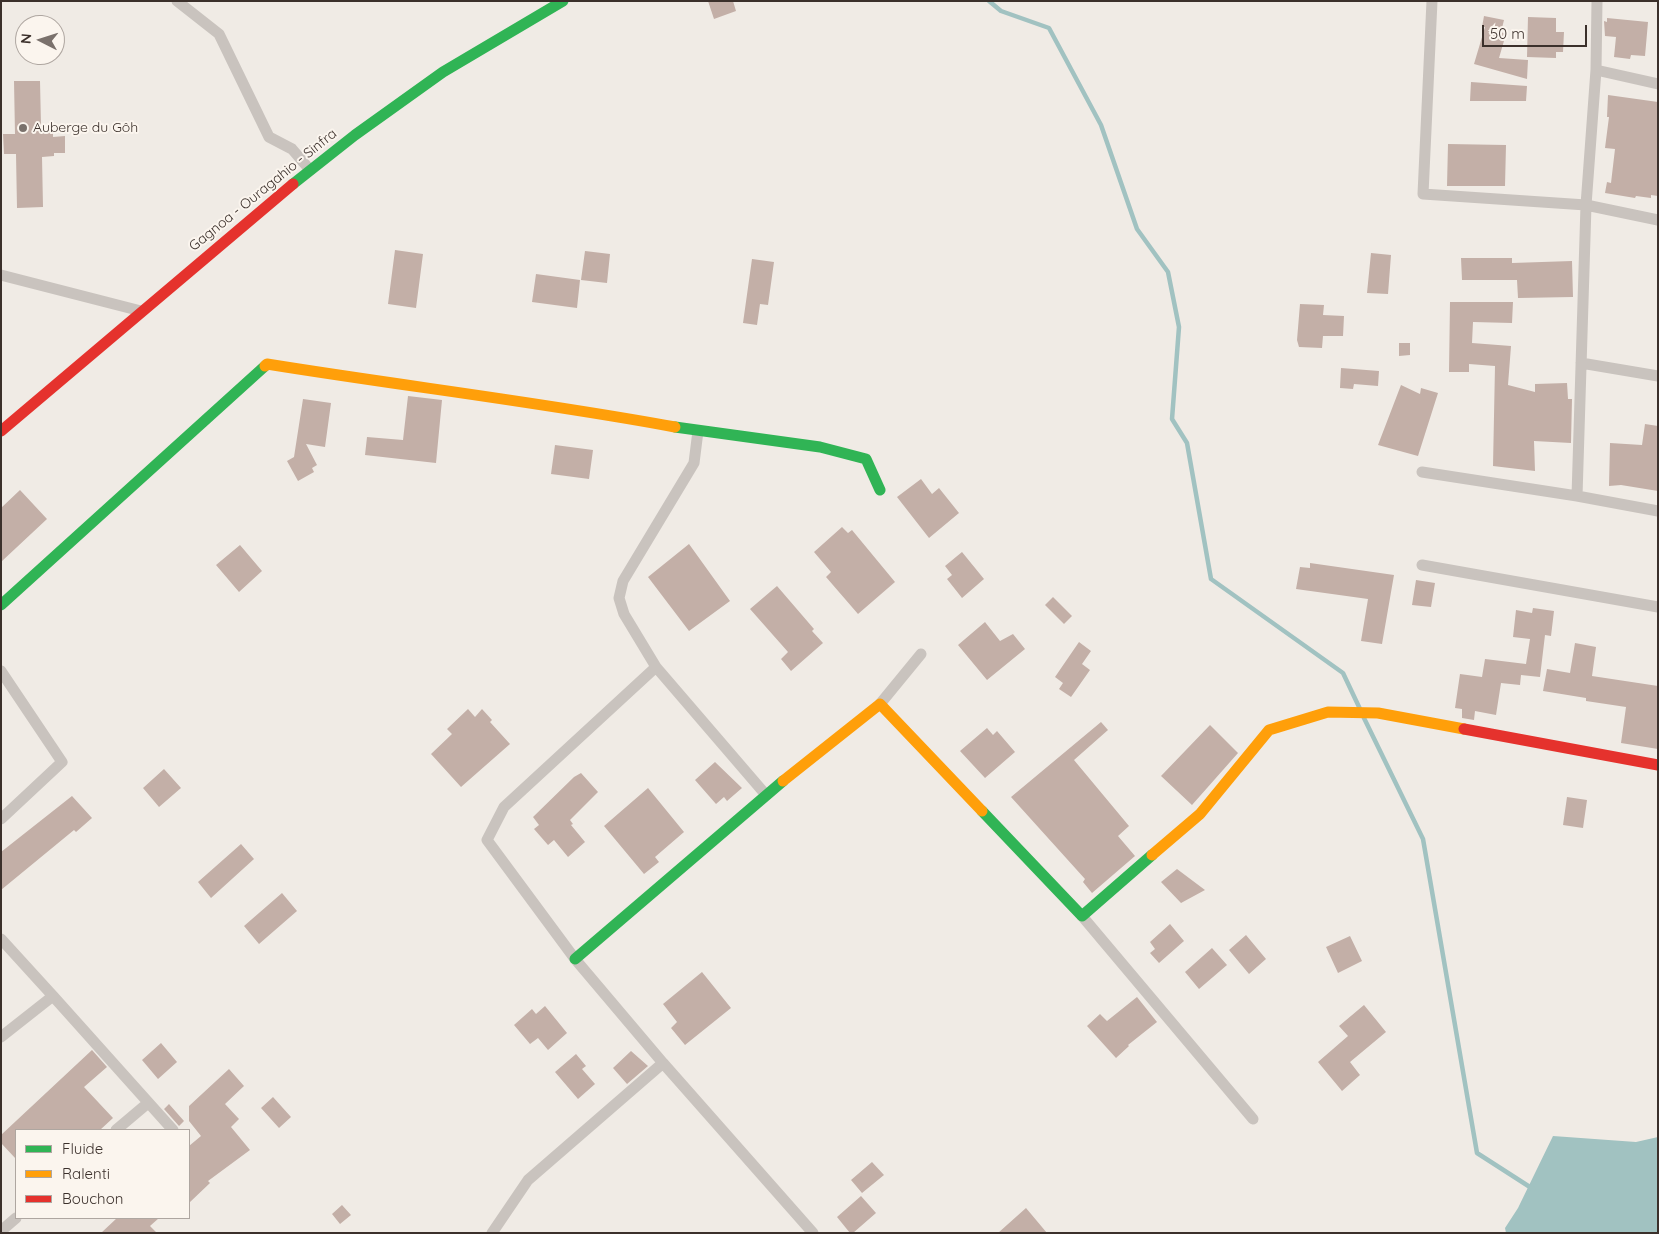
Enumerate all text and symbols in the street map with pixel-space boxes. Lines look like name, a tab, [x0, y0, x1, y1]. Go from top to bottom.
north arrow	[15, 15, 65, 65]
scale bar	[1484, 15, 1589, 47]
text: 50 m	[1490, 24, 1525, 43]
text: N	[17, 33, 35, 45]
place label: Auberge du Gôh	[33, 120, 138, 136]
marker: Auberge du Gôh	[17, 122, 29, 134]
street label: Gagnoa - Ouragahio - Sinfra	[186, 125, 340, 255]
legend	[15, 1129, 190, 1219]
text: Fluide	[62, 1139, 103, 1158]
text: Ralenti	[62, 1164, 110, 1183]
text: Bouchon	[62, 1189, 123, 1208]

